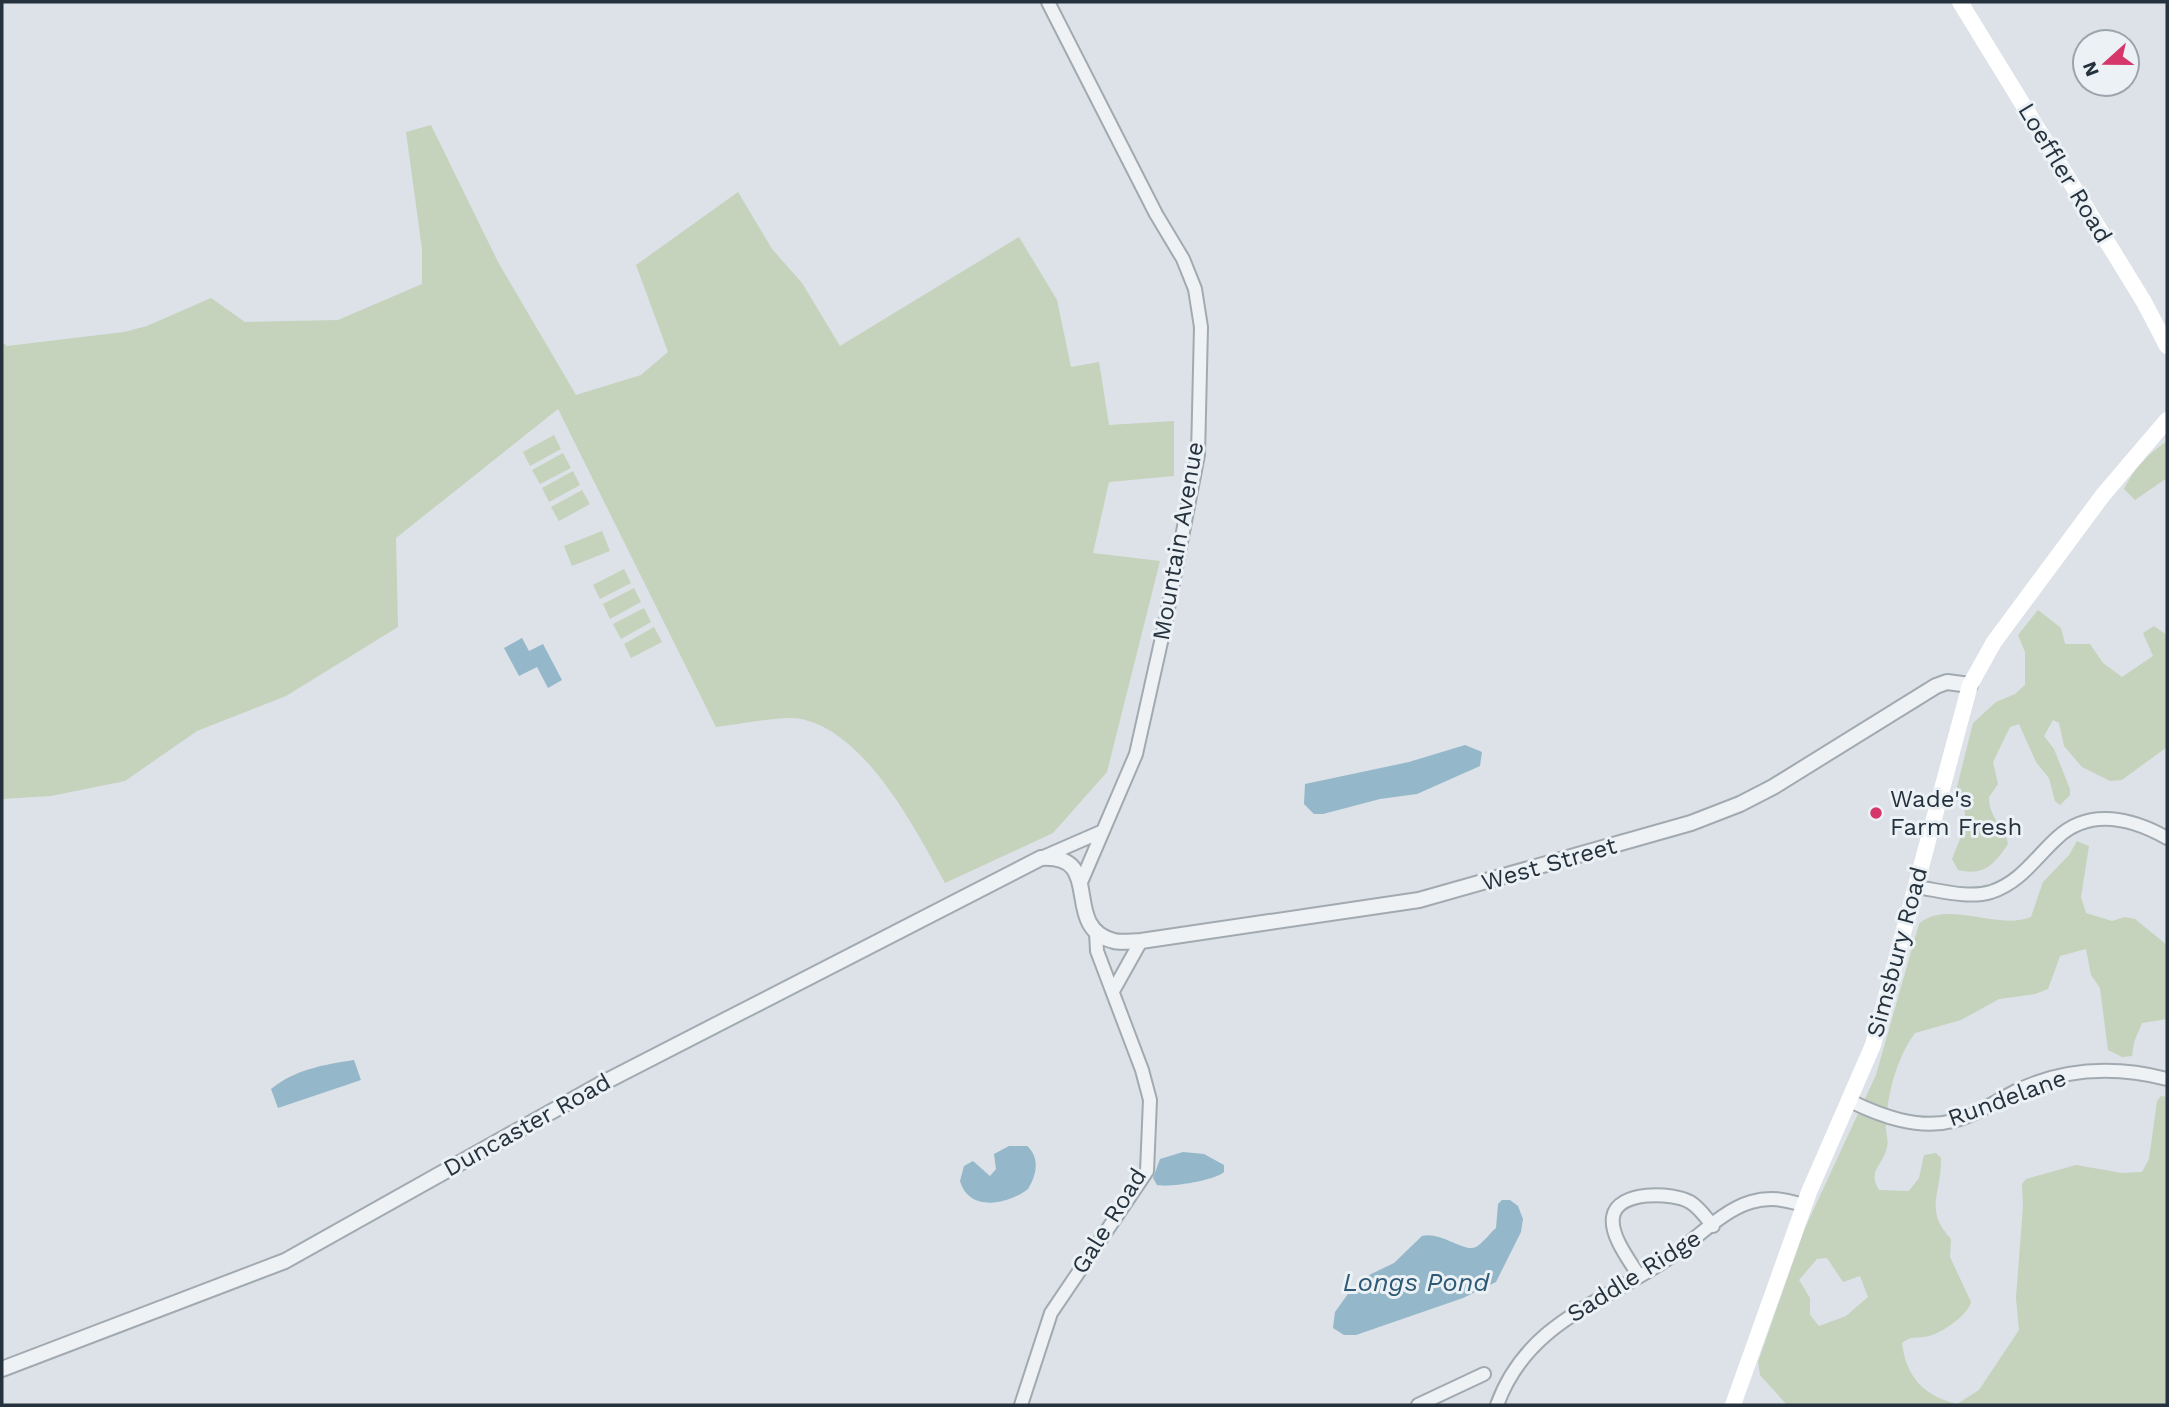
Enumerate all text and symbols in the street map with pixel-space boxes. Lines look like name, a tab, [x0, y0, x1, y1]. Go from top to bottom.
north arrow	[2071, 28, 2141, 98]
text: N	[2077, 58, 2104, 80]
street label: Loeffler Road	[2012, 98, 2118, 248]
street label: Mountain Avenue	[1147, 439, 1209, 643]
place label: Wade's Farm Fresh	[1890, 785, 2022, 841]
marker: Wade's Farm Fresh	[1868, 805, 1884, 821]
street label: West Street	[1478, 831, 1620, 897]
street label: Simsbury Road	[1861, 864, 1933, 1040]
street label: Rundelane	[1944, 1064, 2070, 1132]
street label: Duncaster Road	[439, 1068, 615, 1182]
street label: Gale Road	[1066, 1163, 1152, 1279]
street label: Saddle Ridge	[1562, 1224, 1706, 1328]
water label: Longs Pond	[1343, 1267, 1490, 1297]

